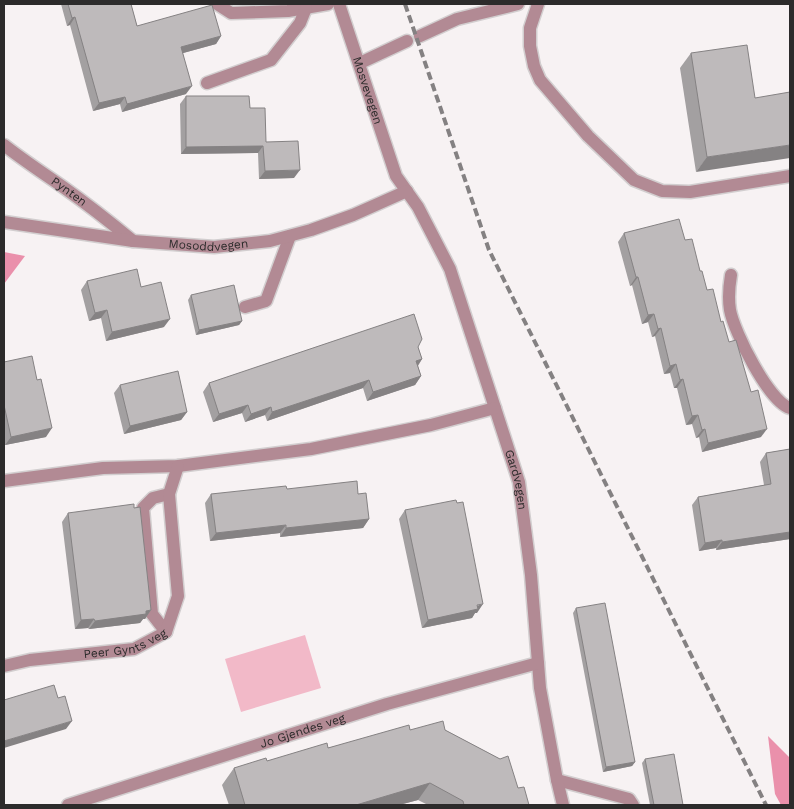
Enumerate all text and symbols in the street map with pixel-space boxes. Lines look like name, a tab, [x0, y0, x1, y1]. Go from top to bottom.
street label: Mosvevegen	[350, 55, 385, 126]
street label: Pynten	[49, 174, 90, 209]
street label: Mosoddvegen	[168, 236, 249, 254]
street label: Gardvegen	[502, 448, 530, 511]
street label: Peer Gynts veg	[83, 626, 170, 661]
street label: Jo Gjendes veg	[258, 711, 347, 751]

